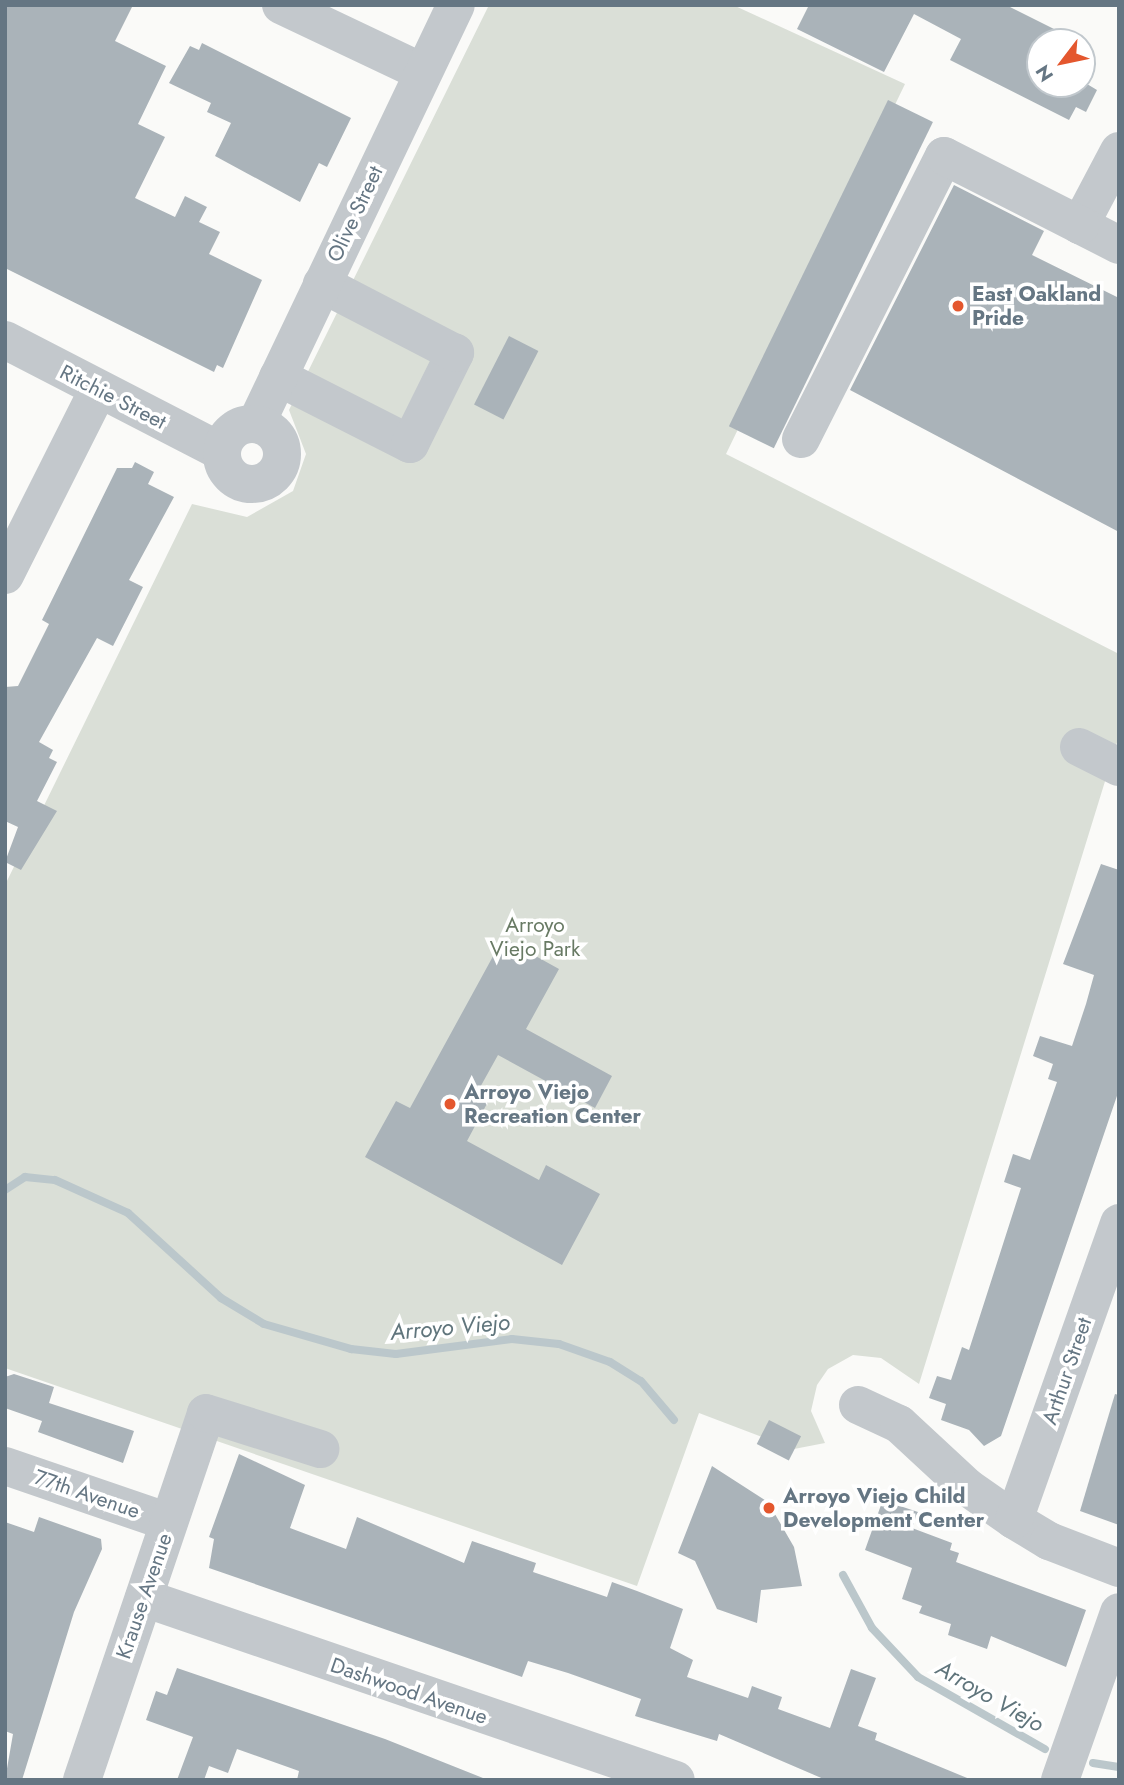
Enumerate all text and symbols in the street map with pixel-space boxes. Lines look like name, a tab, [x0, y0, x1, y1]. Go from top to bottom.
north arrow	[1026, 28, 1096, 98]
text: N	[1029, 60, 1060, 87]
street label: Olive Street	[322, 162, 388, 266]
place label: East Oakland Pride	[972, 281, 1101, 331]
marker: East Oakland Pride	[950, 298, 966, 314]
street label: Ritchie Street	[56, 359, 170, 435]
park label: Arroyo Viejo Park	[490, 912, 580, 962]
place label: Arroyo Viejo Recreation Center	[464, 1079, 641, 1129]
marker: Arroyo Viejo Recreation Center	[442, 1096, 458, 1112]
water label: Arroyo Viejo	[389, 1308, 511, 1346]
street label: Arthur Street	[1037, 1314, 1097, 1428]
street label: 77th Avenue	[31, 1464, 143, 1524]
place label: Arroyo Viejo Child Development Center	[783, 1483, 984, 1533]
marker: Arroyo Viejo Child Development Center	[761, 1500, 777, 1516]
street label: Krause Avenue	[111, 1530, 177, 1662]
street label: Dashwood Avenue	[327, 1652, 491, 1730]
water label: Arroyo Viejo	[931, 1654, 1049, 1738]

